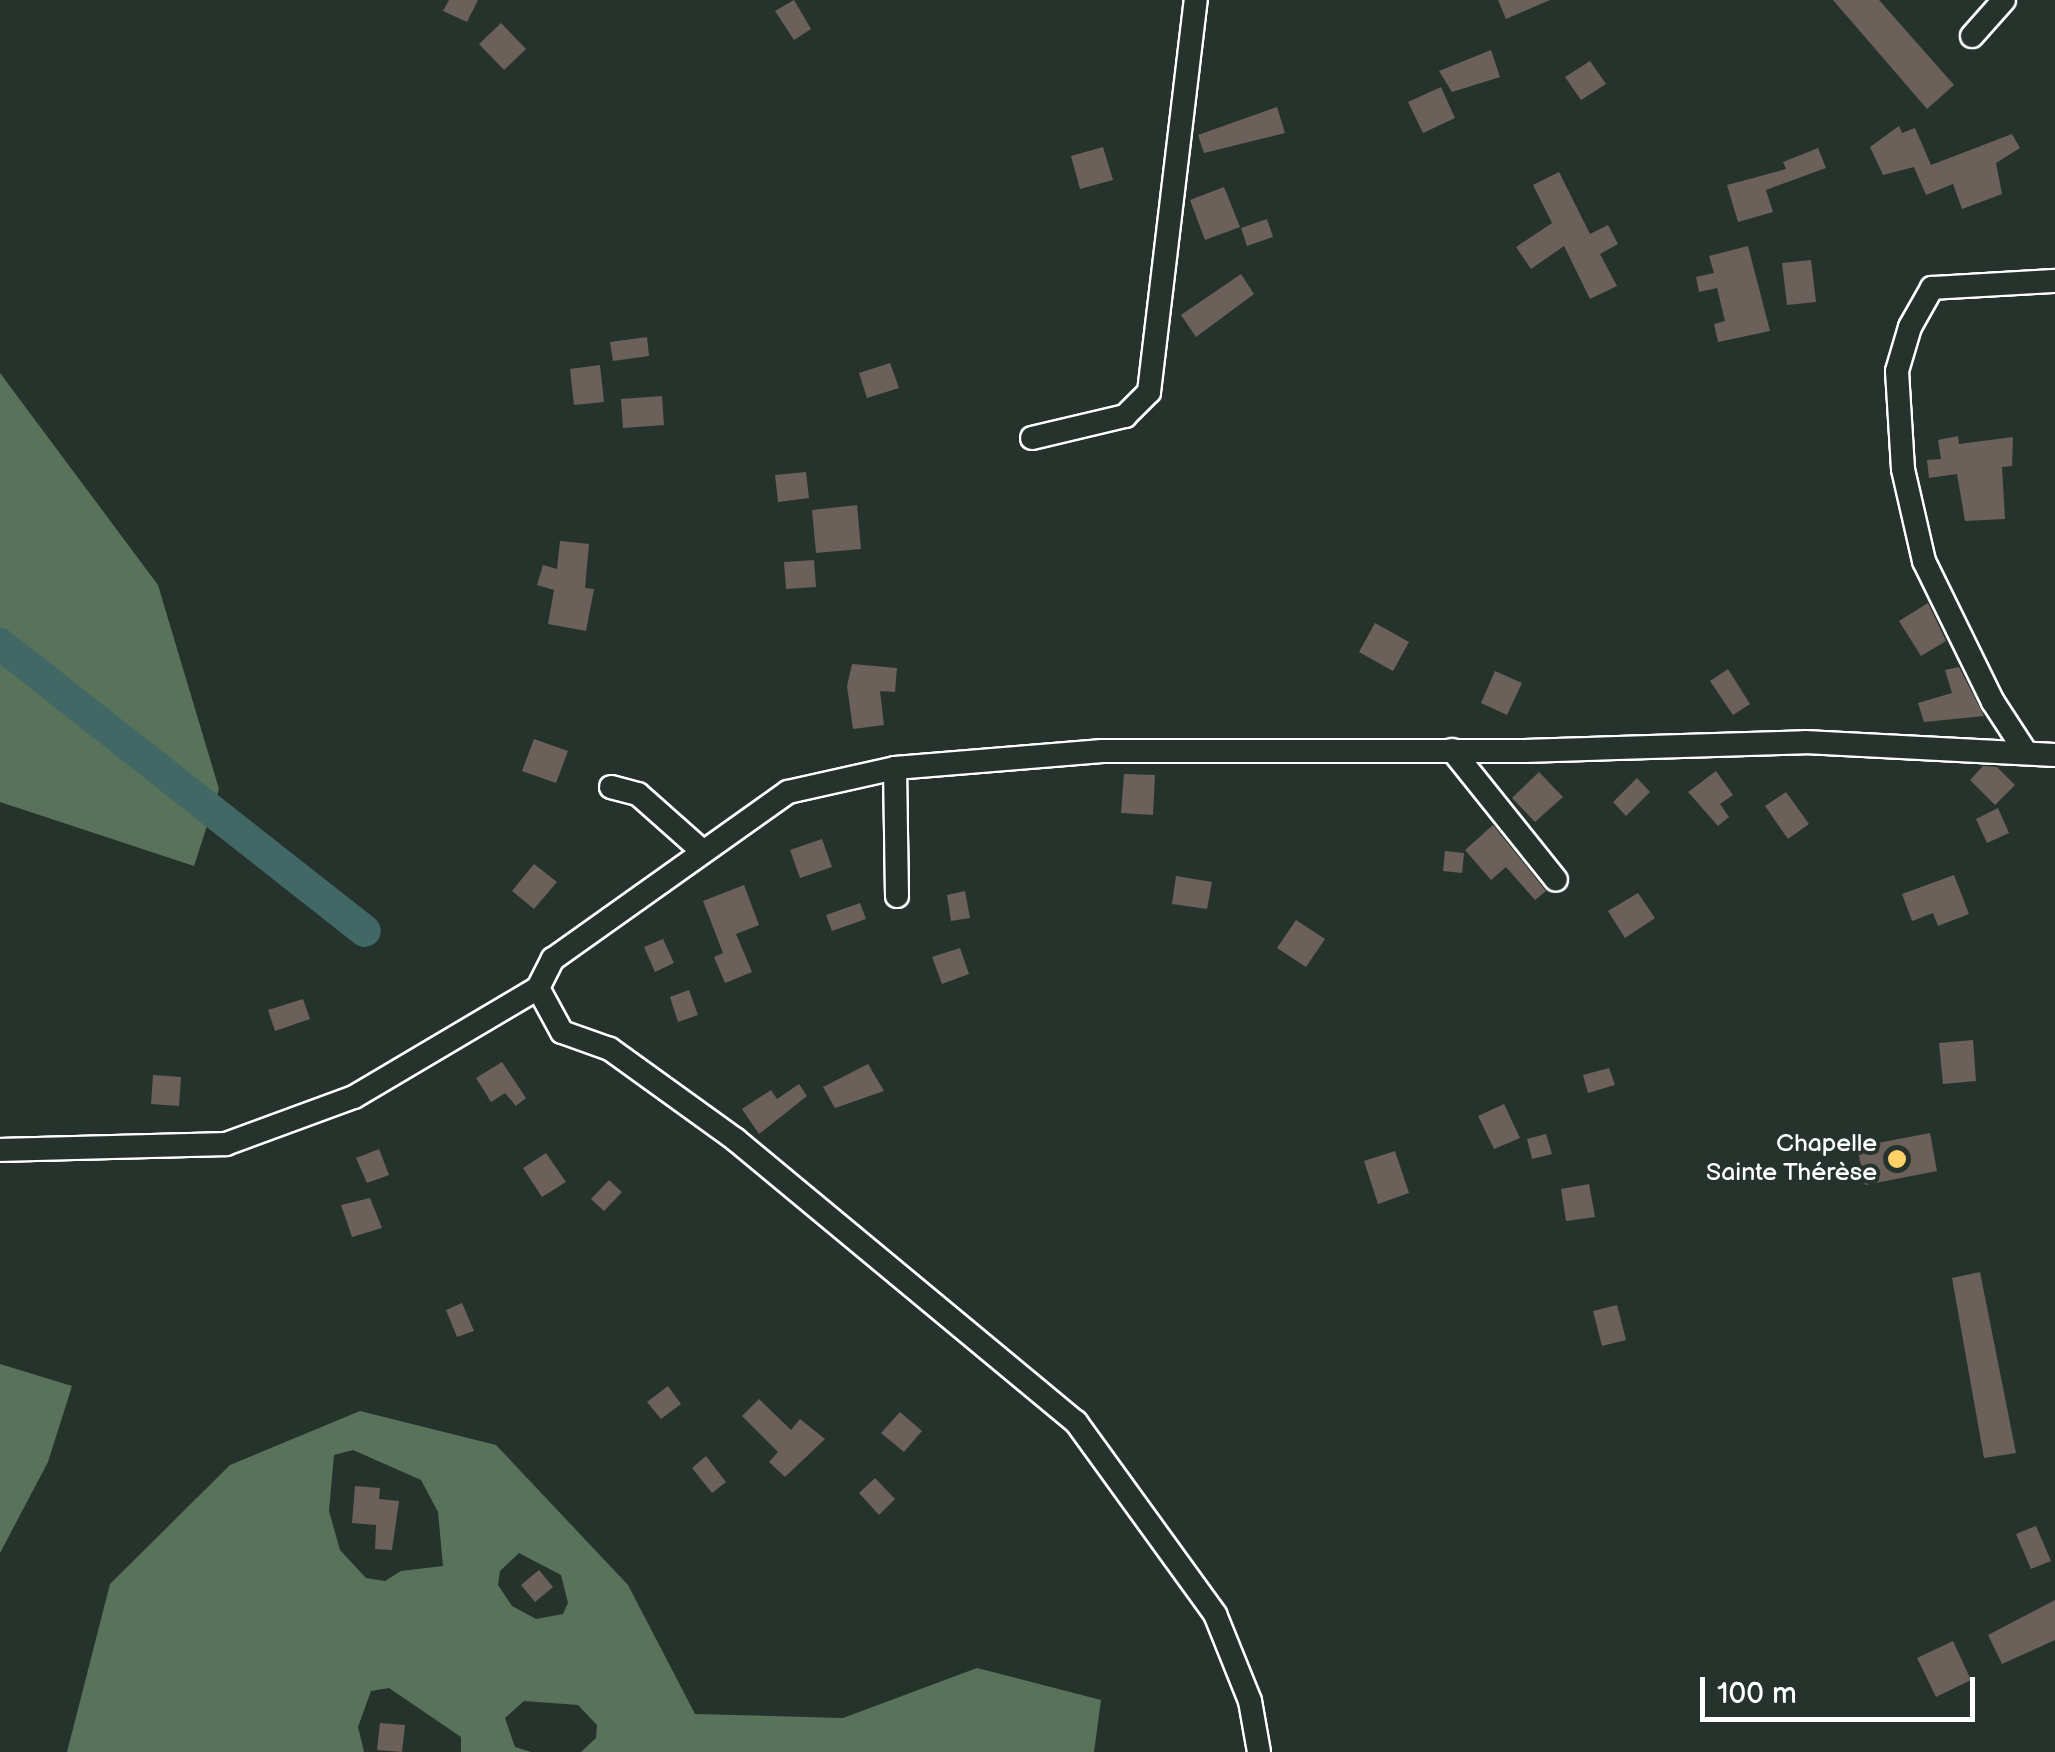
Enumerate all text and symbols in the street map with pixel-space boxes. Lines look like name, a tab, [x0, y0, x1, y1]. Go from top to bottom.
place label: Chapelle Sainte Thérèse	[1705, 1130, 1877, 1189]
marker: Chapelle Sainte Thérèse	[1886, 1148, 1908, 1170]
scale bar	[1705, 1657, 1980, 1719]
text: 100 m	[1717, 1676, 1797, 1712]

